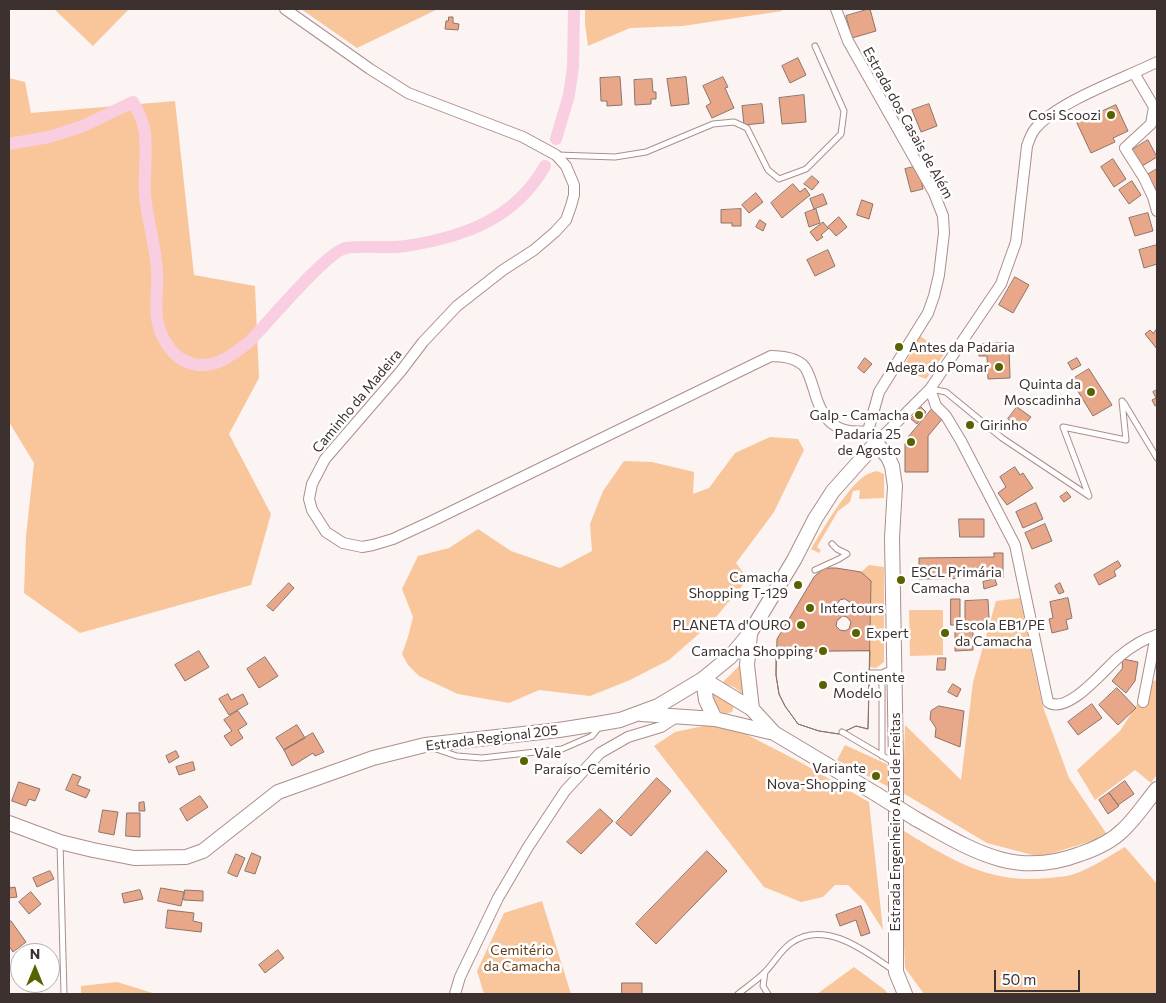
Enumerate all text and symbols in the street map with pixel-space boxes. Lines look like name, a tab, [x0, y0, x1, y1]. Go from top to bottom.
street label: Estrada dos Casais de Além	[859, 44, 957, 202]
place label: Cosi Scoozi	[1028, 107, 1101, 123]
marker: Cosi Scoozi	[1105, 109, 1117, 121]
place label: Antes da Padaria	[909, 339, 1015, 355]
marker: Antes da Padaria	[893, 341, 905, 353]
street label: Caminho da Madeira	[309, 346, 405, 456]
place label: Adega do Pomar	[886, 359, 989, 375]
marker: Adega do Pomar	[993, 361, 1005, 373]
place label: Quinta da Moscadinha	[1004, 376, 1081, 408]
marker: Quinta da Moscadinha	[1085, 386, 1097, 398]
place label: Galp - Camacha	[810, 407, 909, 423]
marker: Galp - Camacha	[913, 409, 925, 421]
place label: Girinho	[980, 417, 1027, 433]
marker: Girinho	[964, 419, 976, 431]
place label: Padaria 25 de Agosto	[834, 426, 901, 458]
marker: Padaria 25 de Agosto	[905, 436, 917, 448]
place label: ESCL Primária Camacha	[911, 564, 1002, 596]
place label: Camacha Shopping T-129	[689, 569, 788, 602]
marker: ESCL Primária Camacha	[895, 574, 907, 586]
marker: Camacha Shopping T-129	[792, 579, 804, 591]
place label: Intertours	[820, 600, 884, 616]
marker: Intertours	[804, 602, 816, 614]
place label: PLANETA d'OURO	[672, 617, 791, 633]
place label: Escola EB1/PE da Camacha	[955, 617, 1045, 650]
marker: PLANETA d'OURO	[795, 619, 807, 631]
place label: Expert	[866, 625, 909, 641]
marker: Expert	[850, 627, 862, 639]
marker: Escola EB1/PE da Camacha	[939, 627, 951, 639]
place label: Camacha Shopping	[691, 643, 813, 659]
marker: Camacha Shopping	[817, 645, 829, 657]
place label: Continente Modelo	[833, 669, 905, 702]
marker: Continente Modelo	[817, 679, 829, 691]
street label: Estrada Engenheiro Abel de Freitas	[887, 712, 903, 932]
street label: Estrada Regional 205	[425, 722, 559, 754]
place label: Vale Paraíso-Cemitério	[534, 745, 650, 778]
marker: Vale Paraíso-Cemitério	[518, 755, 530, 767]
place label: Variante Nova-Shopping	[767, 760, 866, 792]
marker: Variante Nova-Shopping	[870, 770, 882, 782]
park label: Cemitério da Camacha	[484, 942, 560, 974]
north arrow	[10, 943, 60, 993]
text: N	[30, 945, 40, 962]
scale bar	[996, 960, 1082, 992]
text: 50 m	[1002, 970, 1036, 988]

